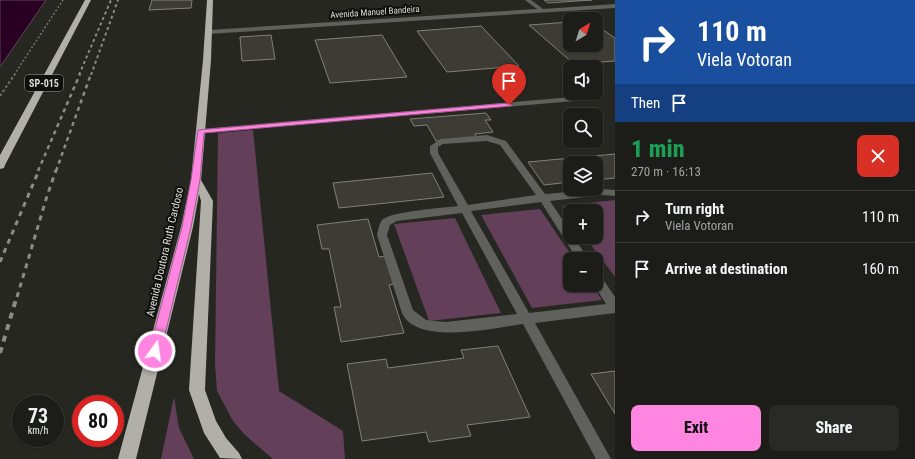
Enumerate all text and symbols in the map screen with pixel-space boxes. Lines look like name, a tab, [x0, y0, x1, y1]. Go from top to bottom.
street label: Avenida Manuel Bandeira	[330, 4, 420, 20]
north arrow	[563, 12, 603, 52]
map controls	[563, 12, 603, 292]
text: 110 m	[697, 15, 767, 48]
icon: right	[631, 16, 683, 68]
text: Viela Votoran	[697, 49, 792, 70]
button: sound	[563, 60, 603, 100]
pin	[492, 64, 526, 105]
icon: arrive	[498, 70, 520, 92]
road number: SP-015	[25, 75, 63, 91]
icon: arrive	[668, 92, 690, 114]
text: Then	[631, 94, 660, 112]
button: search	[563, 108, 603, 148]
text: 1 min	[631, 135, 685, 163]
button: close	[857, 135, 899, 177]
button: layers	[563, 156, 603, 196]
text: 270 m · 16:13	[631, 164, 701, 179]
street label: Avenida Doutora Ruth Cardoso	[144, 186, 186, 318]
text: Turn right	[665, 200, 724, 218]
button: +	[563, 204, 603, 244]
icon: right	[631, 206, 653, 228]
text: 110 m	[862, 208, 899, 226]
text: Viela Votoran	[665, 218, 734, 233]
button: −	[563, 252, 603, 292]
icon: arrive	[631, 258, 653, 280]
text: Arrive at destination	[665, 260, 788, 278]
text: 160 m	[862, 260, 899, 278]
position arrow	[134, 330, 176, 372]
speed limit sign: 80	[72, 395, 124, 447]
text: 73	[28, 404, 48, 428]
button: Exit	[631, 405, 761, 451]
button: Share	[769, 405, 899, 451]
text: km/h	[28, 425, 48, 436]

